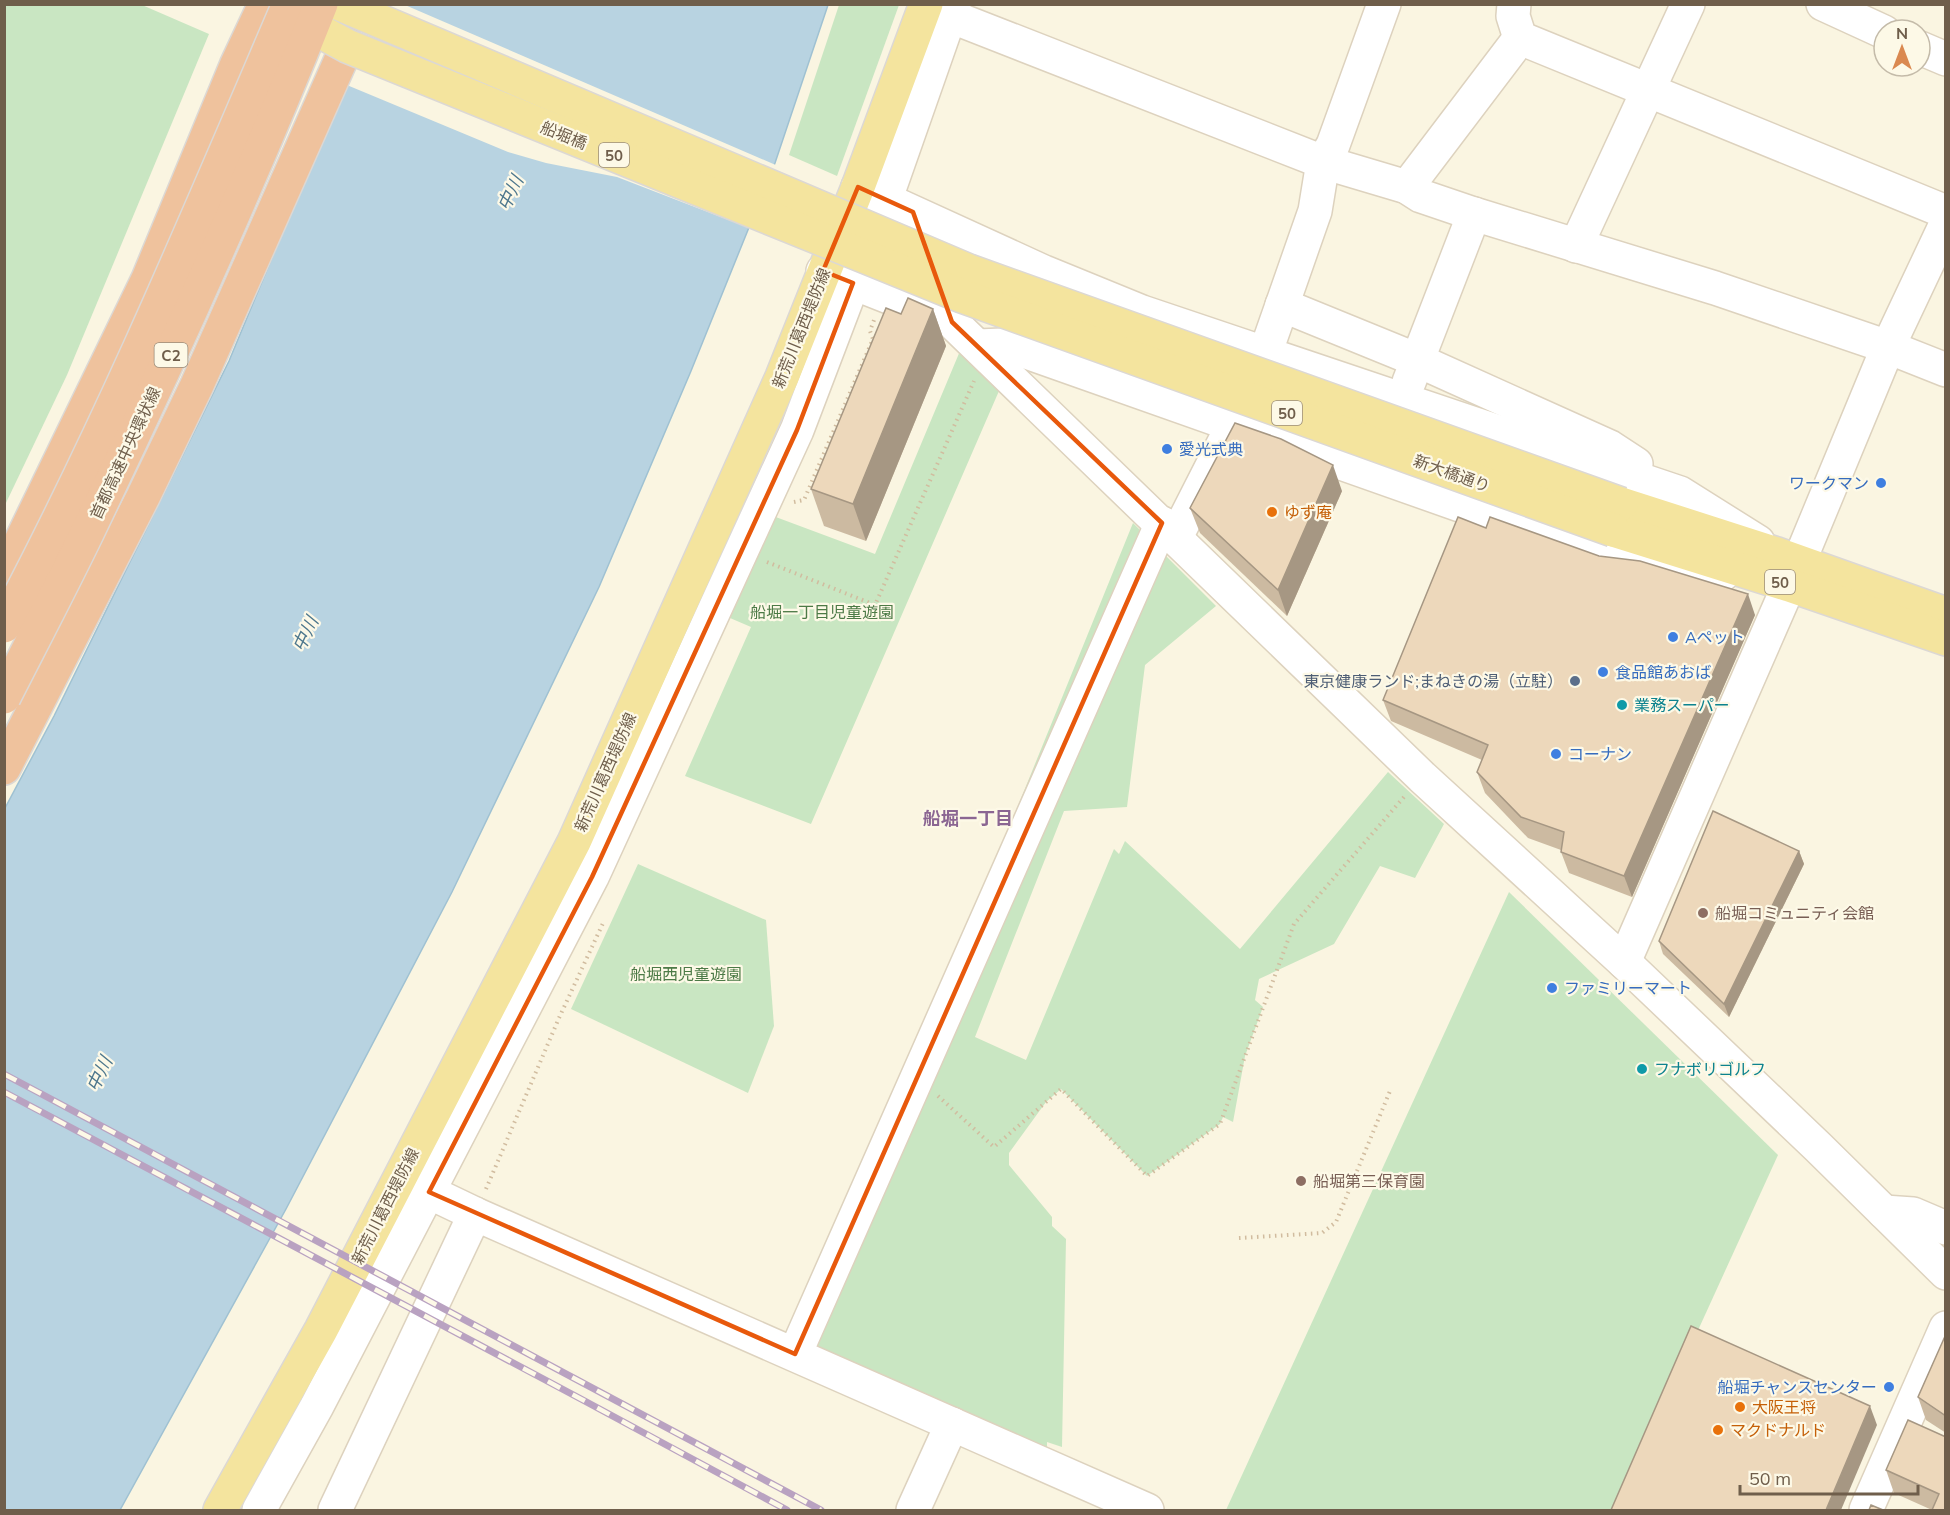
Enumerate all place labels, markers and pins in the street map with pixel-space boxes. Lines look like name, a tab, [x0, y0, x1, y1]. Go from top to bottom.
place label: 愛光式典	[1179, 439, 1243, 459]
marker: 愛光式典	[1160, 442, 1174, 456]
place label: ワークマン	[1789, 473, 1869, 493]
marker: ワークマン	[1874, 476, 1888, 490]
place label: ゆず庵	[1284, 502, 1332, 522]
marker: ゆず庵	[1265, 505, 1279, 519]
place label: Aペット	[1685, 627, 1745, 647]
marker: Aペット	[1666, 630, 1680, 644]
place label: 食品館あおば	[1615, 662, 1711, 682]
marker: 食品館あおば	[1596, 665, 1610, 679]
place label: 東京健康ランド;まねきの湯（立駐）	[1303, 671, 1563, 691]
marker: 東京健康ランド;まねきの湯（立駐）	[1568, 674, 1582, 688]
place label: 業務スーパー	[1634, 695, 1730, 715]
marker: 業務スーパー	[1615, 698, 1629, 712]
place label: コーナン	[1568, 744, 1632, 764]
marker: コーナン	[1549, 747, 1563, 761]
place label: 船堀コミュニティ会館	[1715, 903, 1874, 923]
marker: 船堀コミュニティ会館	[1696, 906, 1710, 920]
place label: ファミリーマート	[1564, 978, 1692, 998]
marker: ファミリーマート	[1545, 981, 1559, 995]
place label: フナボリゴルフ	[1654, 1059, 1766, 1079]
marker: フナボリゴルフ	[1635, 1062, 1649, 1076]
place label: 船堀第三保育園	[1313, 1171, 1425, 1191]
marker: 船堀第三保育園	[1294, 1174, 1308, 1188]
place label: 船堀チャンスセンター	[1717, 1377, 1877, 1397]
marker: 船堀チャンスセンター	[1882, 1380, 1896, 1394]
place label: 大阪王将	[1752, 1397, 1816, 1417]
marker: 大阪王将	[1733, 1400, 1747, 1414]
place label: マクドナルド	[1730, 1420, 1826, 1440]
marker: マクドナルド	[1711, 1423, 1725, 1437]

